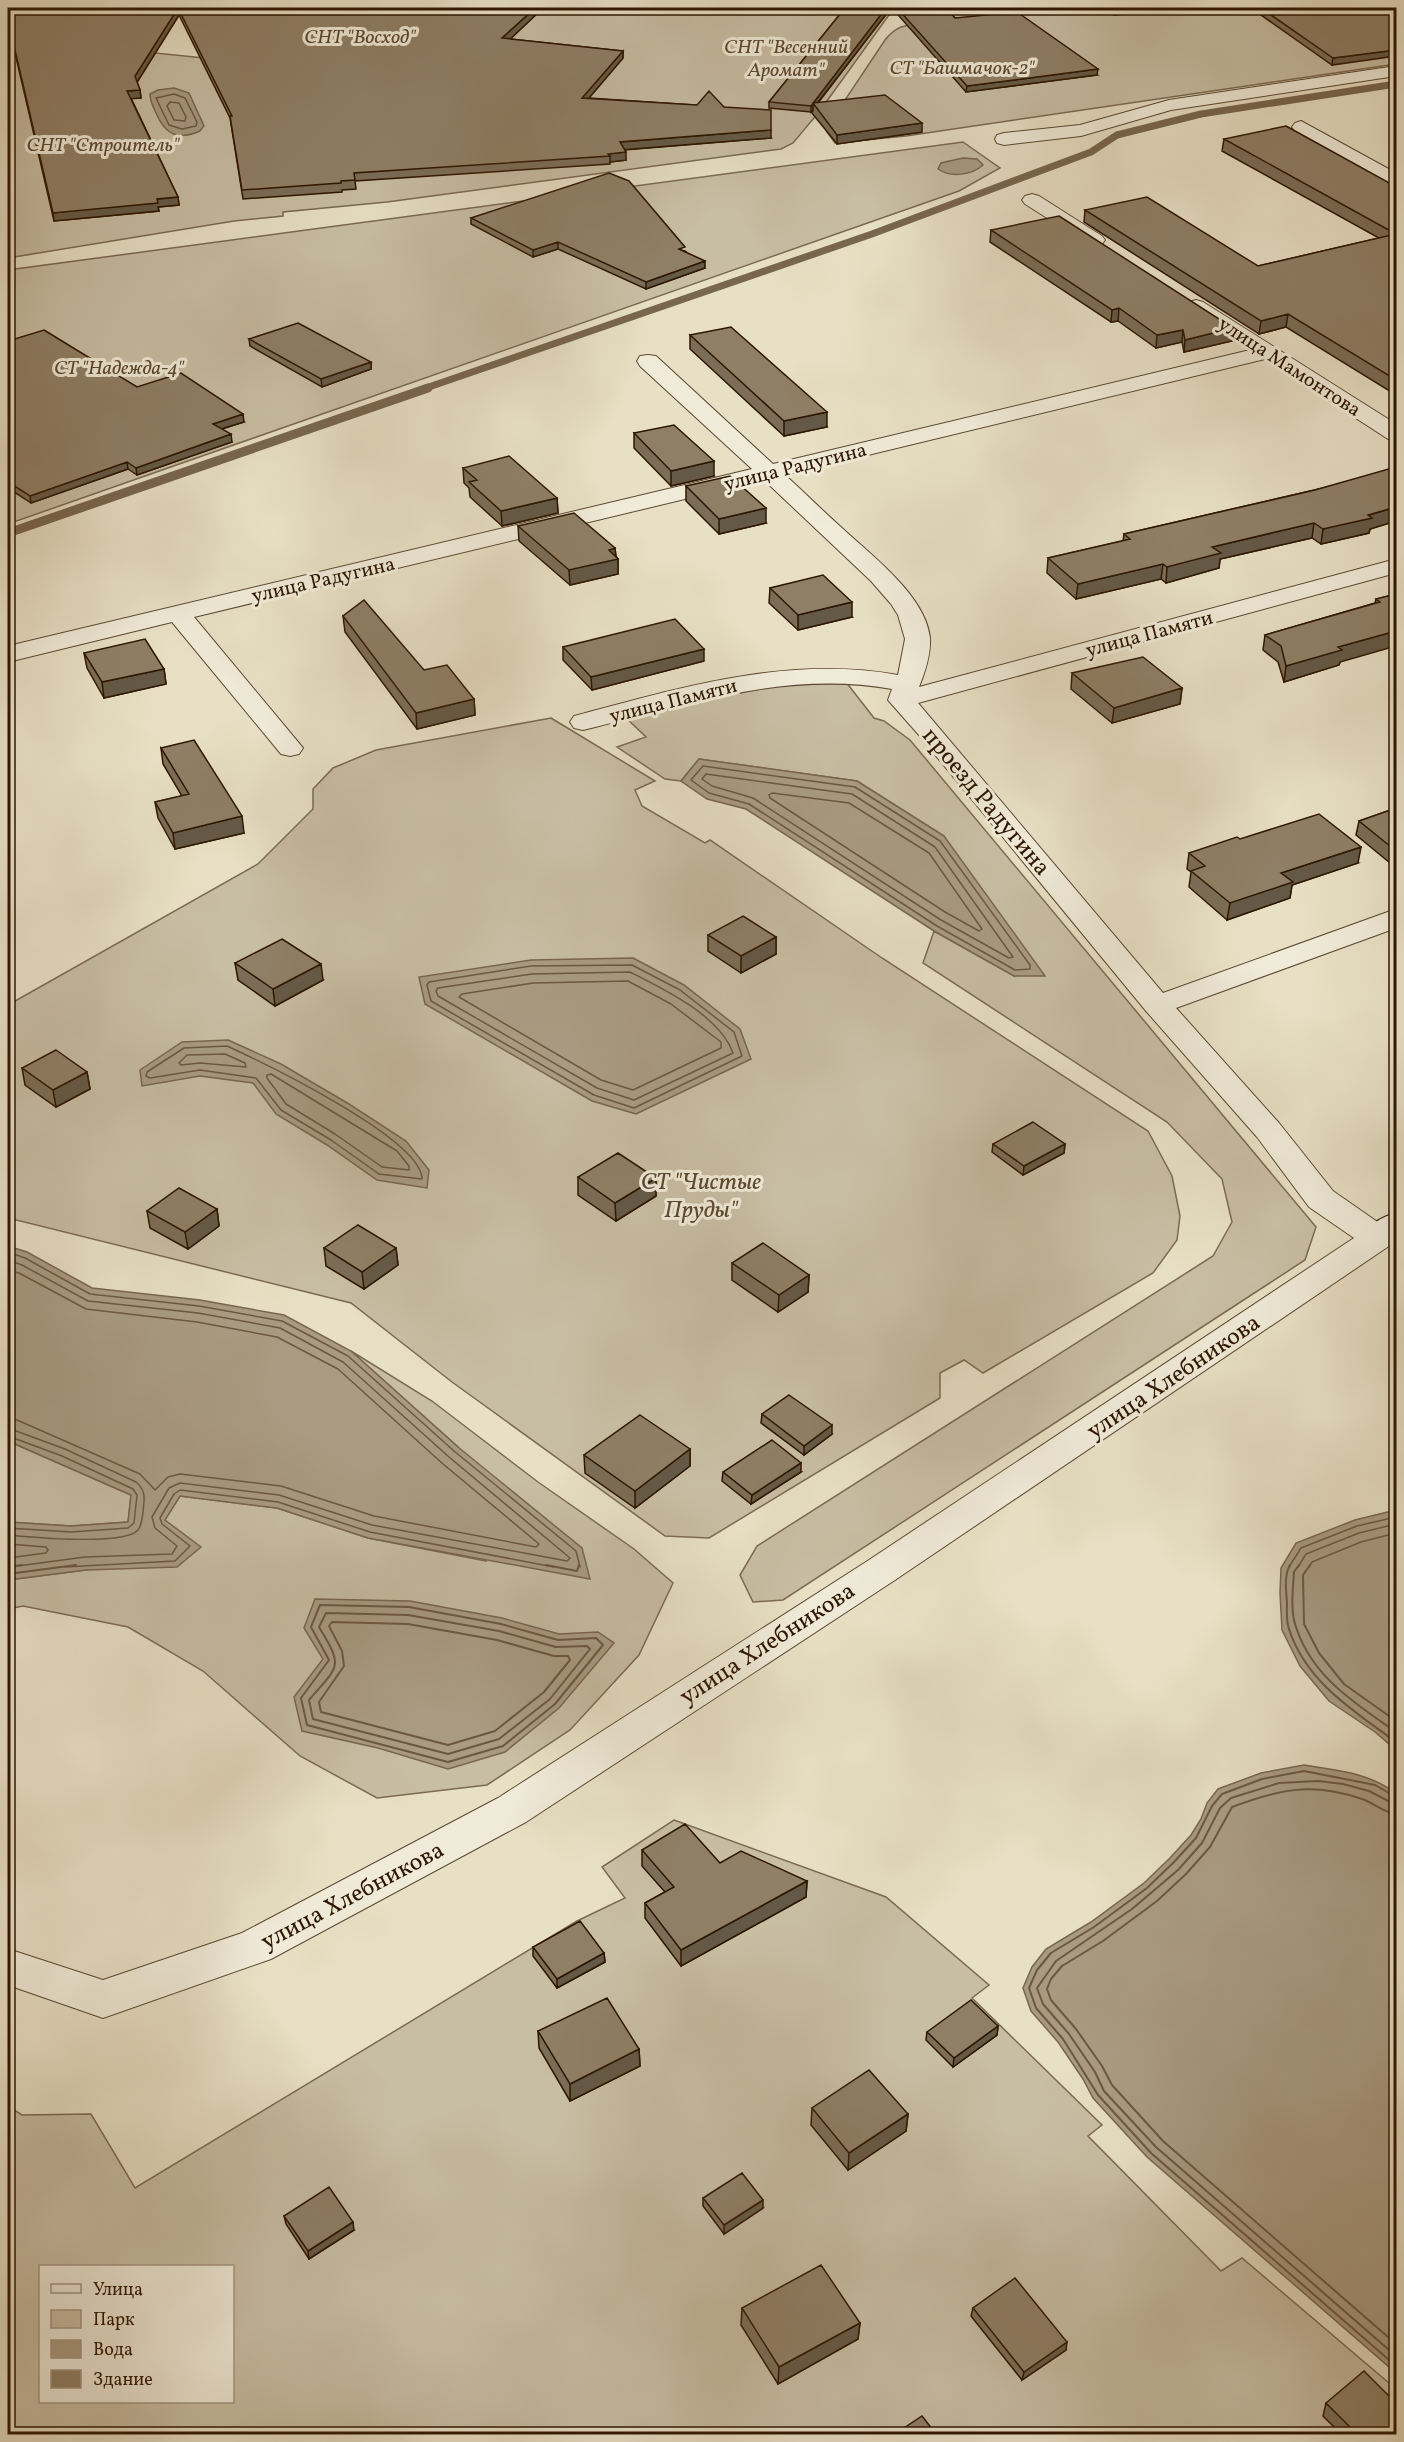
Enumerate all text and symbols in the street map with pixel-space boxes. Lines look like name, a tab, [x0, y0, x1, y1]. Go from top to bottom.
park label: СНТ "Восход"	[304, 24, 417, 52]
park label: СНТ "Весенний Аромат"	[724, 34, 848, 85]
park label: СТ "Башмачок-2"	[889, 55, 1036, 83]
park label: СНТ "Строитель"	[27, 132, 181, 160]
street label: улица Мамонтова	[1212, 311, 1366, 424]
park label: СТ "Надежда-4"	[54, 355, 185, 383]
street label: улица Радугина	[721, 437, 870, 499]
street label: улица Радугина	[249, 551, 398, 611]
street label: улица Памяти	[1083, 604, 1216, 665]
street label: улица Памяти	[607, 673, 740, 731]
street label: проезд Радугина	[913, 721, 1058, 884]
park label: СТ "Чистые Пруды"	[641, 1166, 761, 1228]
street label: улица Хлебникова	[1080, 1307, 1268, 1449]
street label: улица Хлебникова	[674, 1575, 863, 1714]
street label: улица Хлебникова	[255, 1834, 451, 1960]
legend	[39, 2265, 234, 2403]
text: Улица	[93, 2278, 143, 2303]
text: Парк	[93, 2308, 135, 2333]
text: Вода	[93, 2338, 133, 2363]
text: Здание	[93, 2368, 153, 2393]

